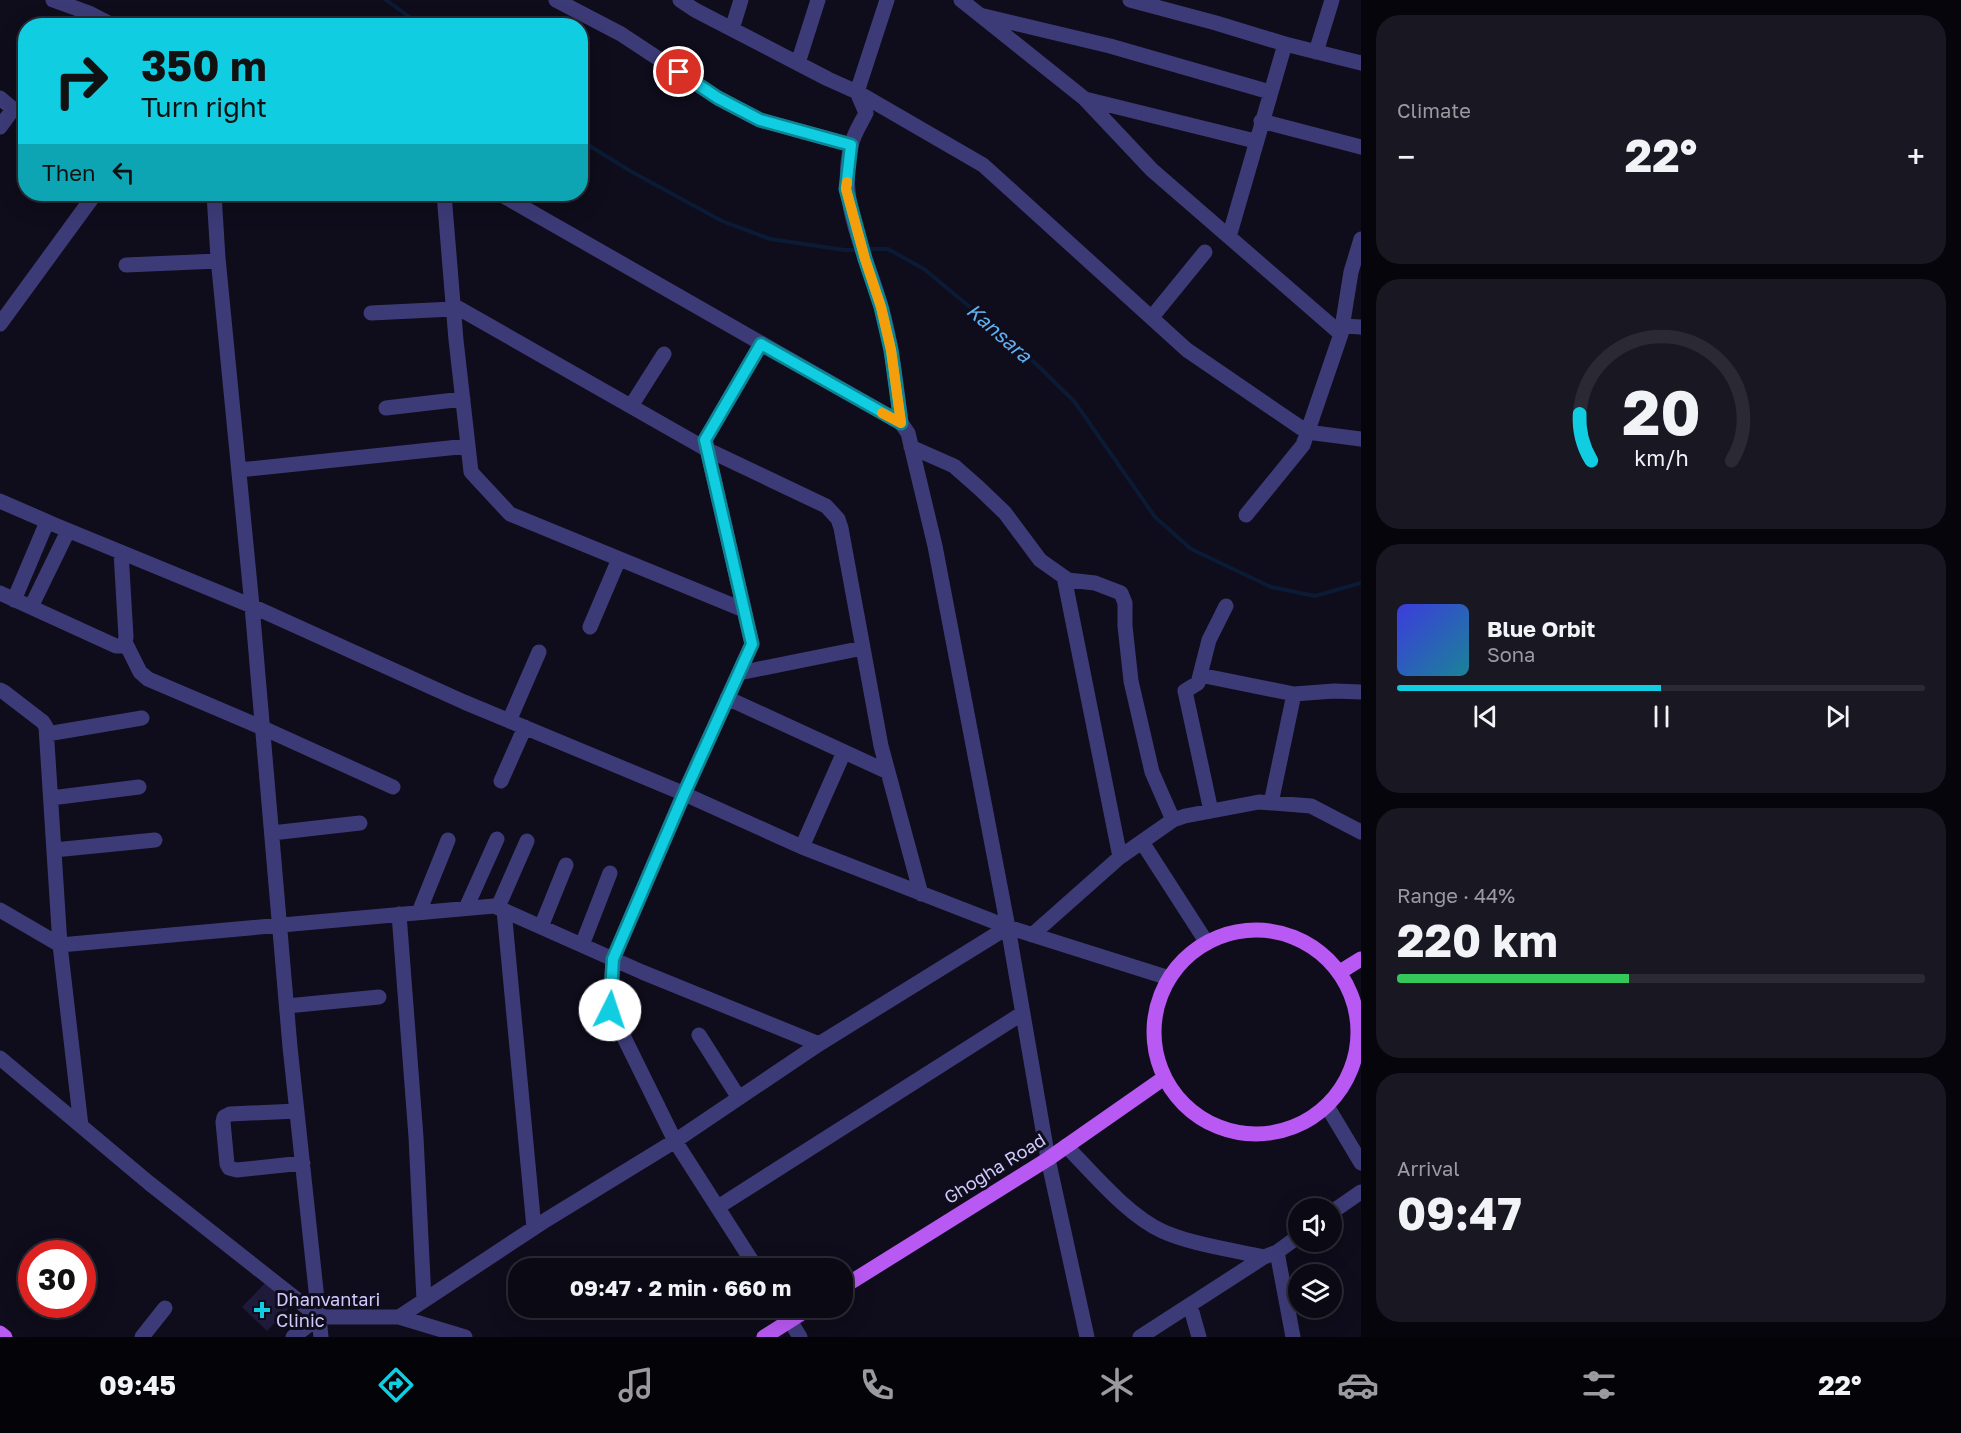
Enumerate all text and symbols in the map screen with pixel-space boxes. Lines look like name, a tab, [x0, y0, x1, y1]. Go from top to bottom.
text: 350 m	[141, 40, 267, 90]
icon: right	[42, 42, 120, 120]
pin	[653, 46, 704, 97]
icon: arrive	[662, 55, 695, 88]
text: Turn right	[141, 91, 267, 123]
text: Climate	[1397, 98, 1471, 122]
text: 22°	[1625, 128, 1697, 182]
text: −	[1397, 137, 1415, 176]
text: +	[1907, 137, 1925, 176]
icon: left	[107, 156, 140, 189]
text: Then	[42, 159, 95, 186]
water label: Kansara	[962, 298, 1037, 367]
text: 20	[1622, 374, 1700, 449]
text: km/h	[1634, 446, 1688, 472]
text: Blue Orbit	[1487, 615, 1595, 642]
text: Sona	[1487, 642, 1535, 666]
icon: previous	[1469, 700, 1502, 733]
icon: pause	[1645, 700, 1678, 733]
icon: next	[1821, 700, 1854, 733]
text: Range · 44%	[1397, 883, 1515, 907]
text: 220 km	[1397, 913, 1558, 967]
position arrow	[578, 978, 642, 1042]
street label: Ghogha Road	[940, 1128, 1049, 1208]
text: Arrival	[1397, 1156, 1460, 1180]
text: 09:47	[1397, 1186, 1522, 1240]
map controls	[1288, 1198, 1342, 1318]
button: sound	[1288, 1198, 1342, 1252]
speed limit sign: 30	[18, 1240, 96, 1318]
button: layers	[1288, 1264, 1342, 1318]
text: 09:47 · 2 min · 660 m	[570, 1274, 791, 1301]
place label: Dhanvantari Clinic	[276, 1288, 380, 1331]
marker: Dhanvantari Clinic	[253, 1301, 271, 1319]
icon: directions	[375, 1364, 417, 1406]
icon: music	[615, 1364, 657, 1406]
icon: phone	[856, 1364, 898, 1406]
icon: climate	[1096, 1364, 1138, 1406]
icon: car	[1337, 1364, 1379, 1406]
icon: filters	[1578, 1364, 1620, 1406]
text: 09:45	[99, 1369, 176, 1401]
text: 22°	[1818, 1369, 1862, 1401]

